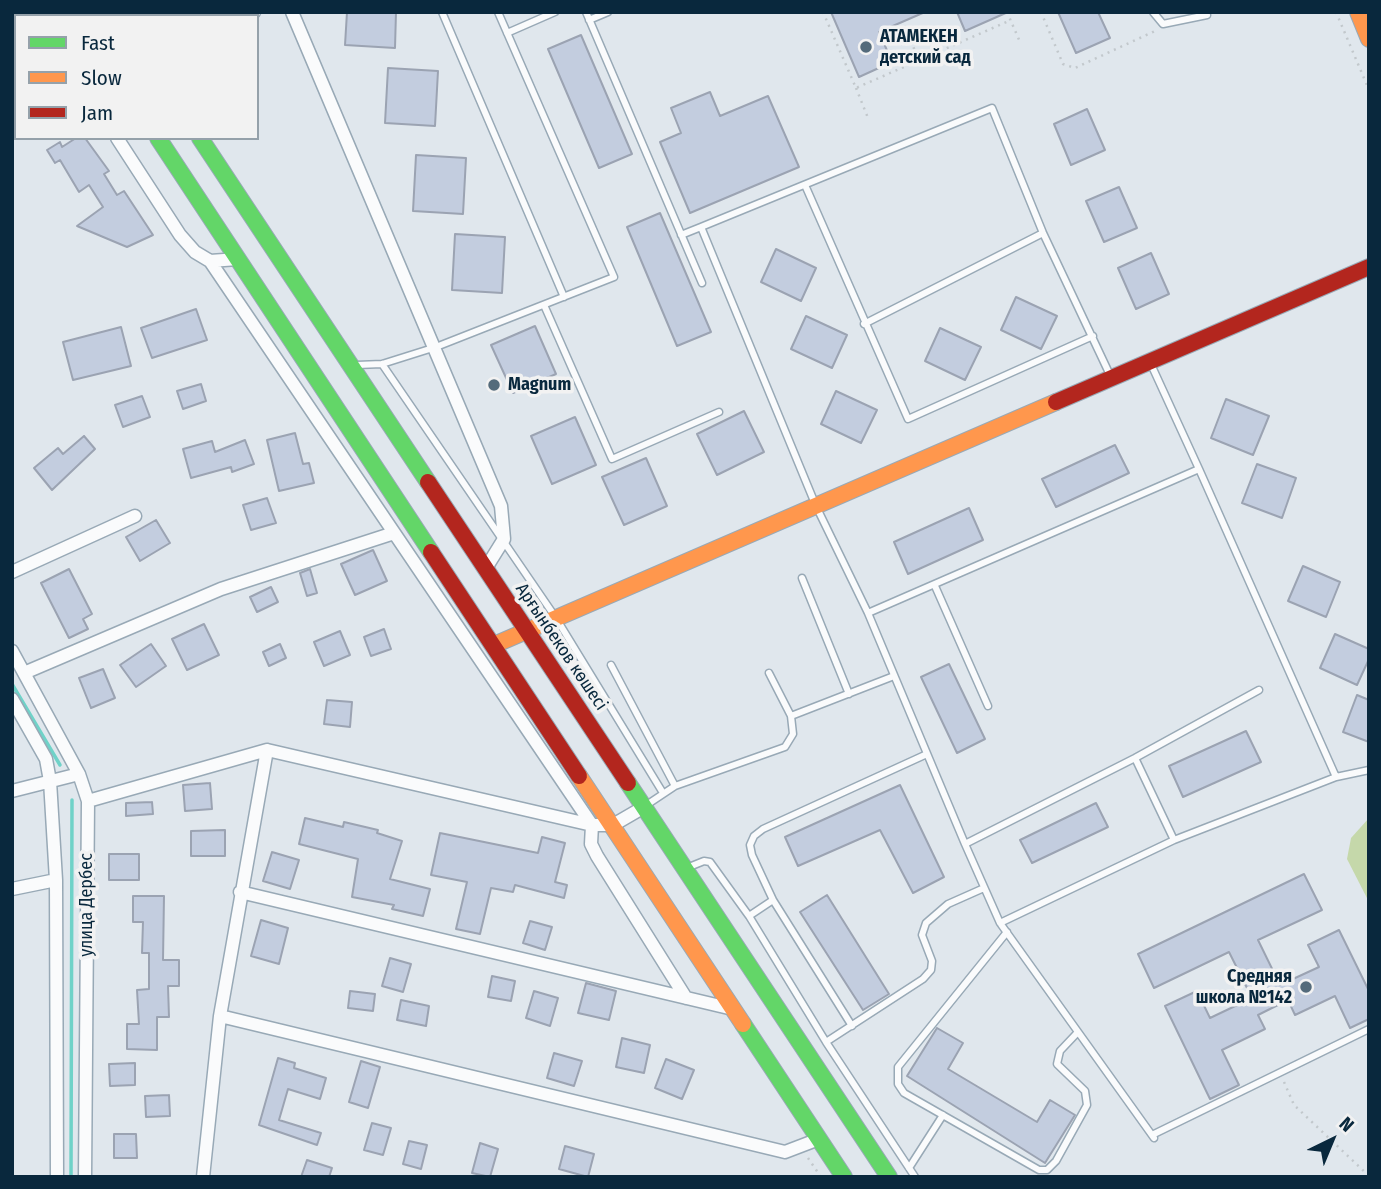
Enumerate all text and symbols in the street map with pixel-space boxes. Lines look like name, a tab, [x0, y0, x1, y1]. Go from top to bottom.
legend	[14, 14, 259, 140]
place label: АТАМЕКЕН детский сад	[880, 26, 971, 68]
text: Fast	[81, 30, 115, 56]
marker: АТАМЕКЕН детский сад	[858, 39, 874, 55]
text: Slow	[81, 65, 122, 91]
text: Jam	[81, 100, 113, 126]
place label: Magnum	[508, 374, 571, 396]
marker: Magnum	[486, 377, 502, 393]
street label: Арғынбеков көшесі	[510, 579, 612, 715]
street label: улица Дербес	[76, 853, 98, 957]
place label: Средняя школа №142	[1196, 966, 1292, 1009]
marker: Средняя школа №142	[1298, 979, 1314, 995]
north arrow	[1297, 1105, 1367, 1175]
text: N	[1335, 1112, 1359, 1137]

